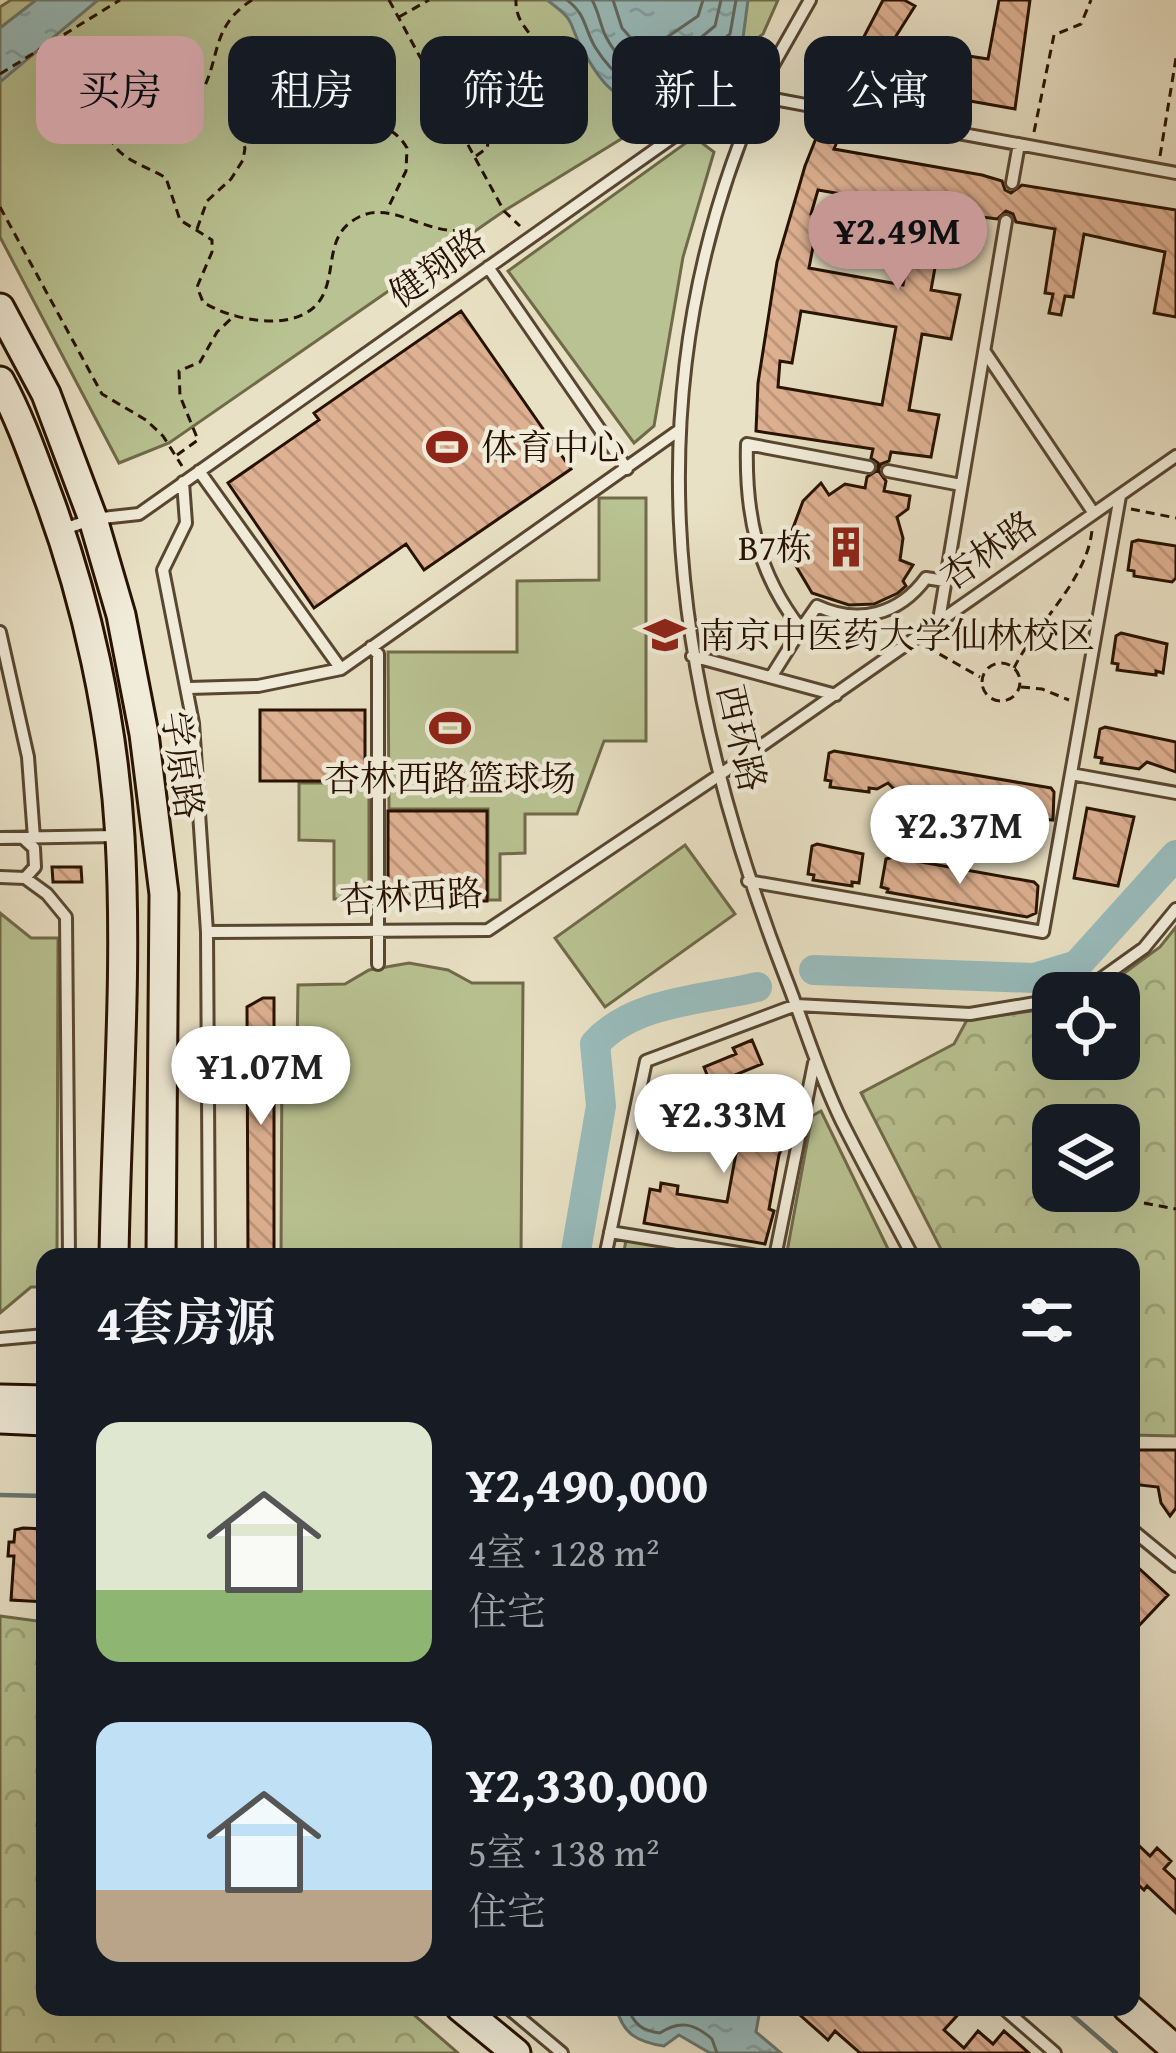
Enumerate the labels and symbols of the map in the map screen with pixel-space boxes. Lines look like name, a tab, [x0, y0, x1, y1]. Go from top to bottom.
pin: ¥2.49M	[800, 191, 996, 293]
street label: 健翔路	[377, 214, 496, 319]
place label: 体育中心	[481, 420, 625, 473]
sports icon: 体育中心	[424, 424, 470, 470]
street label: 杏林路	[928, 497, 1047, 602]
place label: B7栋	[738, 520, 812, 573]
building icon: B7栋	[823, 524, 869, 570]
place label: 南京中医药大学仙林校区	[699, 608, 1095, 661]
school or university icon: 南京中医药大学仙林校区	[642, 612, 688, 658]
street label: 西环路	[705, 679, 780, 796]
sports icon: 杏林西路篮球场	[427, 705, 473, 751]
street label: 学原路	[150, 708, 217, 822]
place label: 杏林西路篮球场	[324, 751, 576, 804]
pin: ¥2.37M	[862, 785, 1058, 887]
street label: 杏林西路	[338, 865, 484, 926]
pin: ¥1.07M	[163, 1026, 359, 1128]
pin: ¥2.33M	[626, 1074, 822, 1176]

